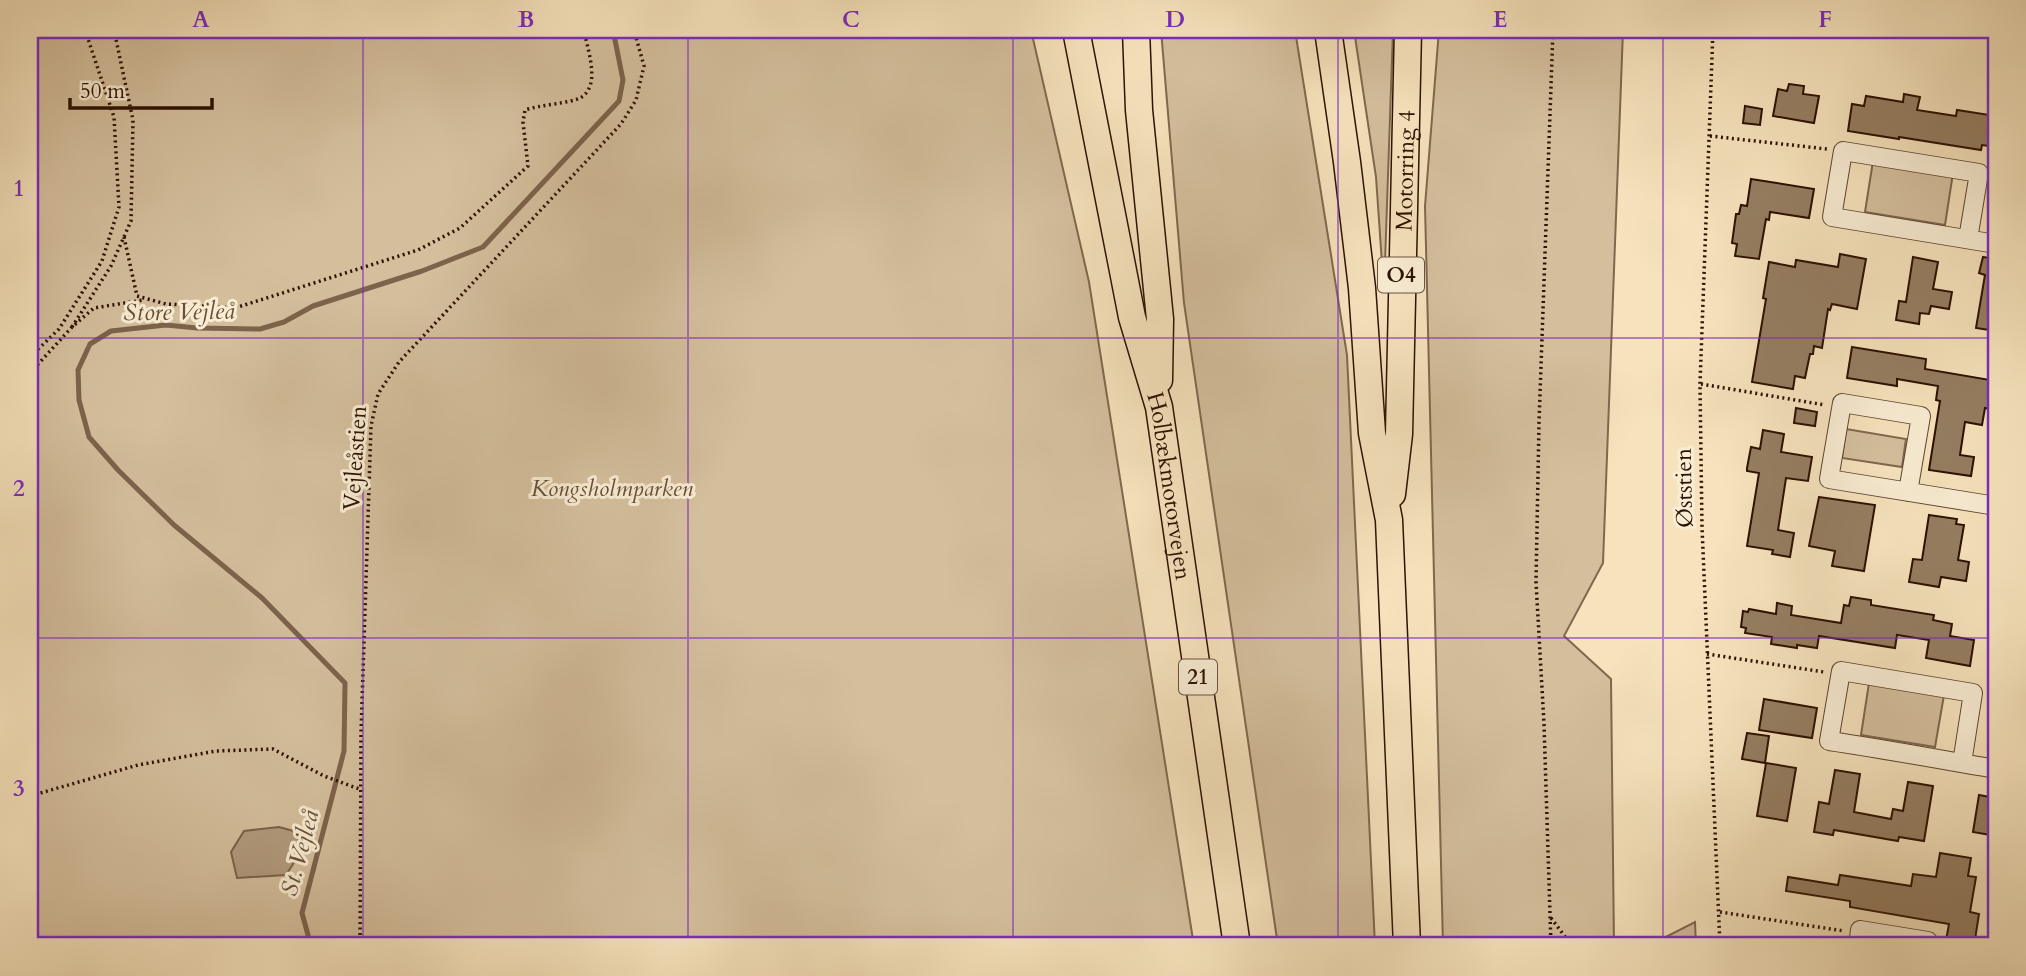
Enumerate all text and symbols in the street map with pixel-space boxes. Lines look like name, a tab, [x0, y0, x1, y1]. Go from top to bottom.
text: A	[192, 4, 210, 35]
text: B	[518, 4, 534, 35]
text: C	[842, 4, 860, 35]
text: D	[1165, 4, 1185, 35]
text: E	[1493, 4, 1507, 35]
text: F	[1818, 4, 1832, 35]
scale bar	[70, 66, 212, 110]
text: 50 m	[80, 77, 125, 106]
street label: Motorring 4	[1388, 109, 1422, 231]
text: 1	[13, 173, 25, 204]
road number: O4	[1378, 258, 1424, 292]
water label: Store Vejleå	[123, 295, 235, 329]
street label: Holbækmotorvejen	[1140, 388, 1199, 582]
street label: Vejleåstien	[336, 405, 374, 511]
street label: Øststien	[1668, 448, 1700, 528]
text: 2	[13, 473, 25, 504]
park label: Kongsholmparken	[531, 473, 694, 504]
road number: 21	[1179, 660, 1217, 694]
text: 3	[13, 773, 25, 804]
water label: St. Vejleå	[273, 806, 327, 900]

